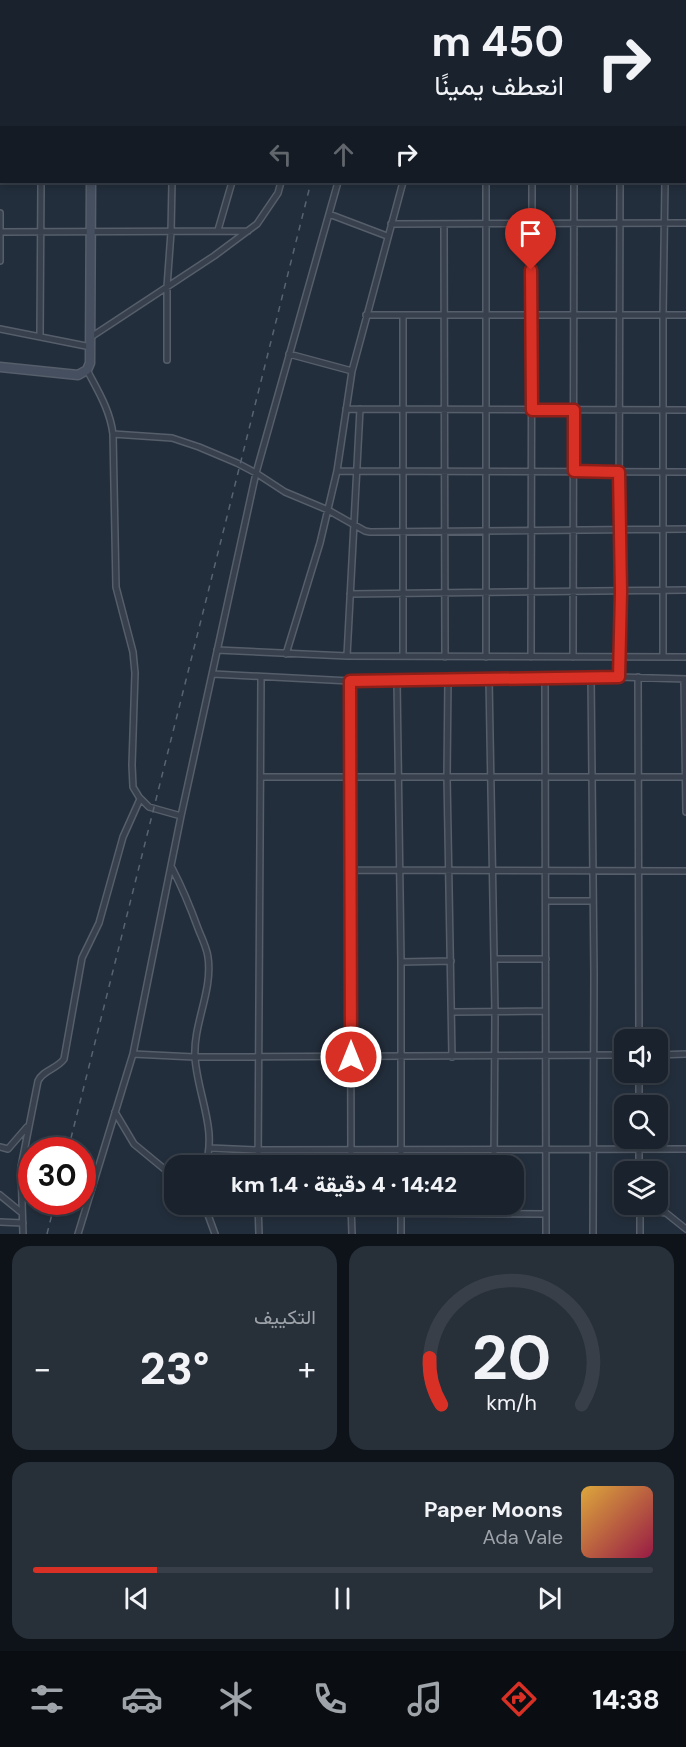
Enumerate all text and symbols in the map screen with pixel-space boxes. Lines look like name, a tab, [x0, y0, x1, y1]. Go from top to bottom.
text: 450 m	[432, 14, 564, 69]
icon: right	[585, 24, 663, 102]
text: انعطف يمينًا	[434, 68, 564, 103]
icon: left	[264, 138, 297, 171]
icon: ahead	[327, 138, 360, 171]
icon: right	[390, 138, 423, 171]
pin	[505, 208, 556, 270]
icon: arrive	[514, 217, 547, 250]
position arrow	[319, 1025, 383, 1089]
map controls	[614, 1029, 668, 1215]
button: sound	[614, 1029, 668, 1083]
button: search	[614, 1095, 668, 1149]
speed limit sign: 30	[18, 1137, 96, 1215]
button: layers	[614, 1161, 668, 1215]
text: 14:42 · 4 دقيقة · 1.4 km	[231, 1170, 457, 1199]
text: التكييف	[254, 1304, 316, 1330]
text: 20	[472, 1317, 551, 1398]
text: 23°	[140, 1339, 209, 1398]
text: −	[33, 1347, 51, 1390]
text: +	[298, 1347, 316, 1390]
text: km/h	[486, 1389, 537, 1417]
text: Paper Moons	[424, 1495, 563, 1524]
text: Ada Vale	[483, 1524, 563, 1550]
icon: previous	[120, 1582, 153, 1615]
icon: pause	[326, 1582, 359, 1615]
icon: next	[533, 1582, 566, 1615]
icon: filters	[26, 1678, 68, 1720]
icon: car	[121, 1678, 163, 1720]
icon: climate	[215, 1678, 257, 1720]
icon: phone	[309, 1678, 351, 1720]
icon: music	[404, 1678, 446, 1720]
icon: directions	[498, 1678, 540, 1720]
text: 14:38	[592, 1682, 660, 1717]

